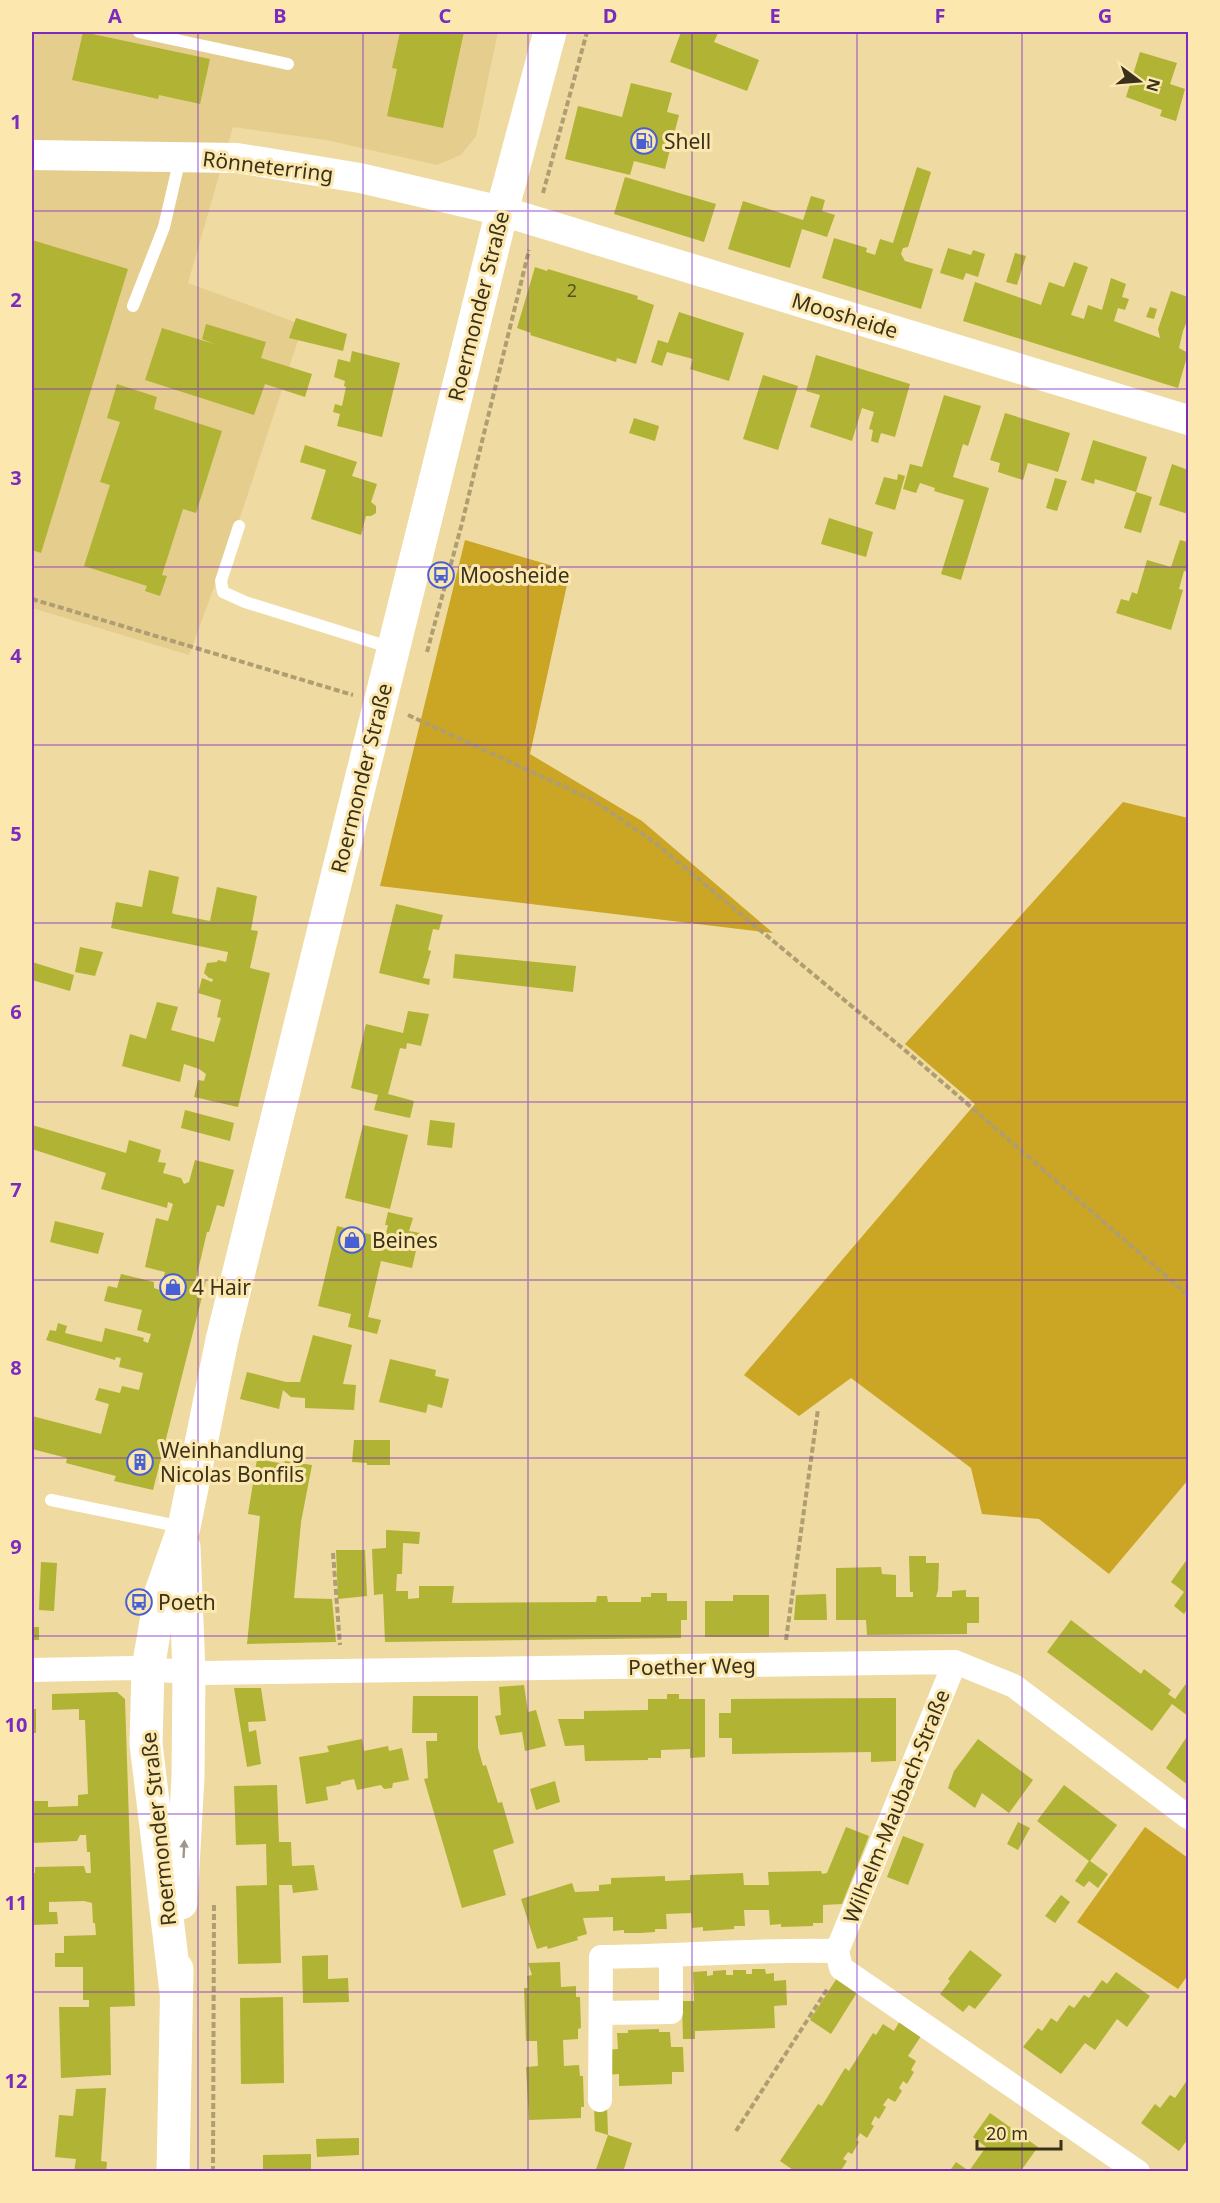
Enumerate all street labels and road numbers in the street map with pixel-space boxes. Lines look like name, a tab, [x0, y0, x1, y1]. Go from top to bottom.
street label: Rönneterring	[201, 144, 335, 188]
street label: Roermonder Straße	[441, 208, 515, 404]
street label: Moosheide	[789, 286, 901, 344]
street label: Roermonder Straße	[324, 680, 398, 876]
street label: Poether Weg	[628, 1651, 756, 1681]
street label: Wilhelm-Maubach-Straße	[836, 1685, 956, 1927]
street label: Roermonder Straße	[134, 1731, 182, 1927]

